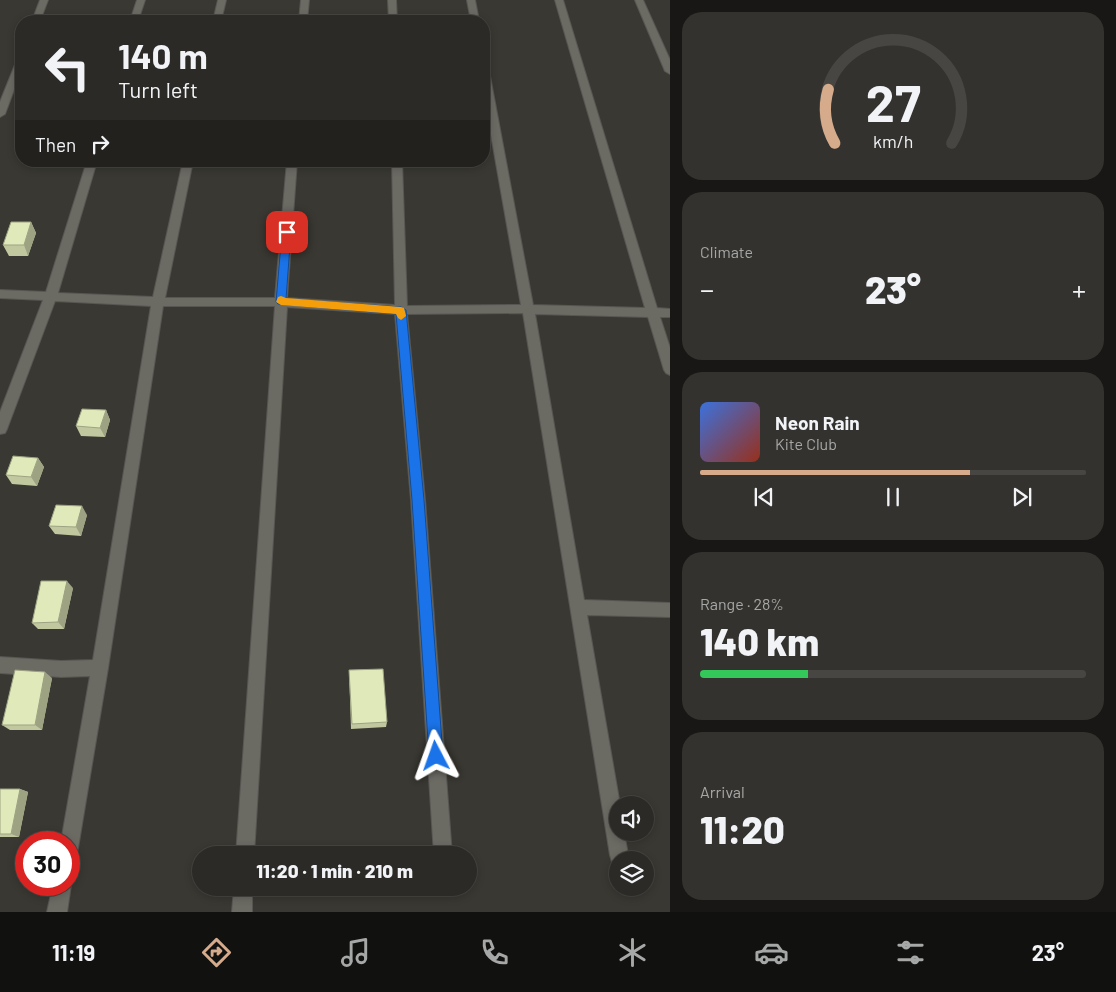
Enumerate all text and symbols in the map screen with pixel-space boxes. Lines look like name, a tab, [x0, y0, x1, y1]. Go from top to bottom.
text: 140 m	[118, 34, 208, 76]
icon: left	[35, 35, 100, 100]
text: 27	[866, 70, 921, 132]
text: Turn left	[118, 76, 198, 102]
icon: right	[86, 130, 114, 158]
text: km/h	[873, 130, 913, 152]
text: Then	[35, 133, 76, 156]
pin	[266, 211, 308, 253]
icon: arrive	[273, 218, 301, 246]
text: Climate	[700, 242, 753, 261]
text: 23°	[865, 266, 921, 312]
text: −	[700, 272, 714, 306]
text: +	[1072, 272, 1086, 306]
text: Neon Rain	[775, 411, 860, 434]
text: Kite Club	[775, 434, 837, 453]
icon: previous	[750, 483, 778, 511]
icon: pause	[879, 483, 907, 511]
icon: next	[1008, 483, 1036, 511]
text: Range · 28%	[700, 594, 784, 613]
text: 140 km	[700, 618, 819, 664]
position arrow	[409, 729, 461, 781]
text: Arrival	[700, 782, 745, 801]
map controls	[609, 796, 654, 896]
button: sound	[609, 796, 654, 841]
text: 11:20	[700, 806, 785, 852]
speed limit sign: 30	[15, 831, 80, 896]
button: layers	[609, 851, 654, 896]
text: 11:20 · 1 min · 210 m	[256, 859, 413, 882]
icon: directions	[199, 935, 234, 970]
icon: music	[338, 935, 373, 970]
icon: phone	[477, 935, 512, 970]
icon: climate	[615, 935, 650, 970]
icon: car	[754, 935, 789, 970]
icon: filters	[893, 935, 928, 970]
text: 11:19	[52, 939, 95, 965]
text: 23°	[1032, 939, 1064, 965]

